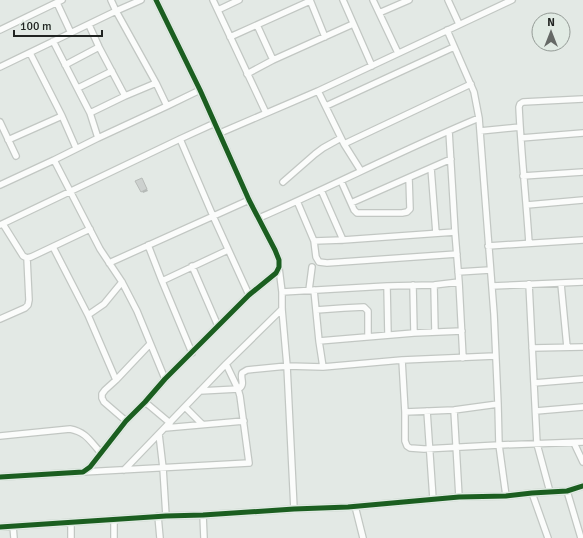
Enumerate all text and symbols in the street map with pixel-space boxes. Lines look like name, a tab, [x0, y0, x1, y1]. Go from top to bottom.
scale bar	[14, 12, 102, 38]
north arrow	[531, 12, 571, 52]
text: N	[547, 16, 555, 29]
text: 100 m	[20, 19, 52, 34]

